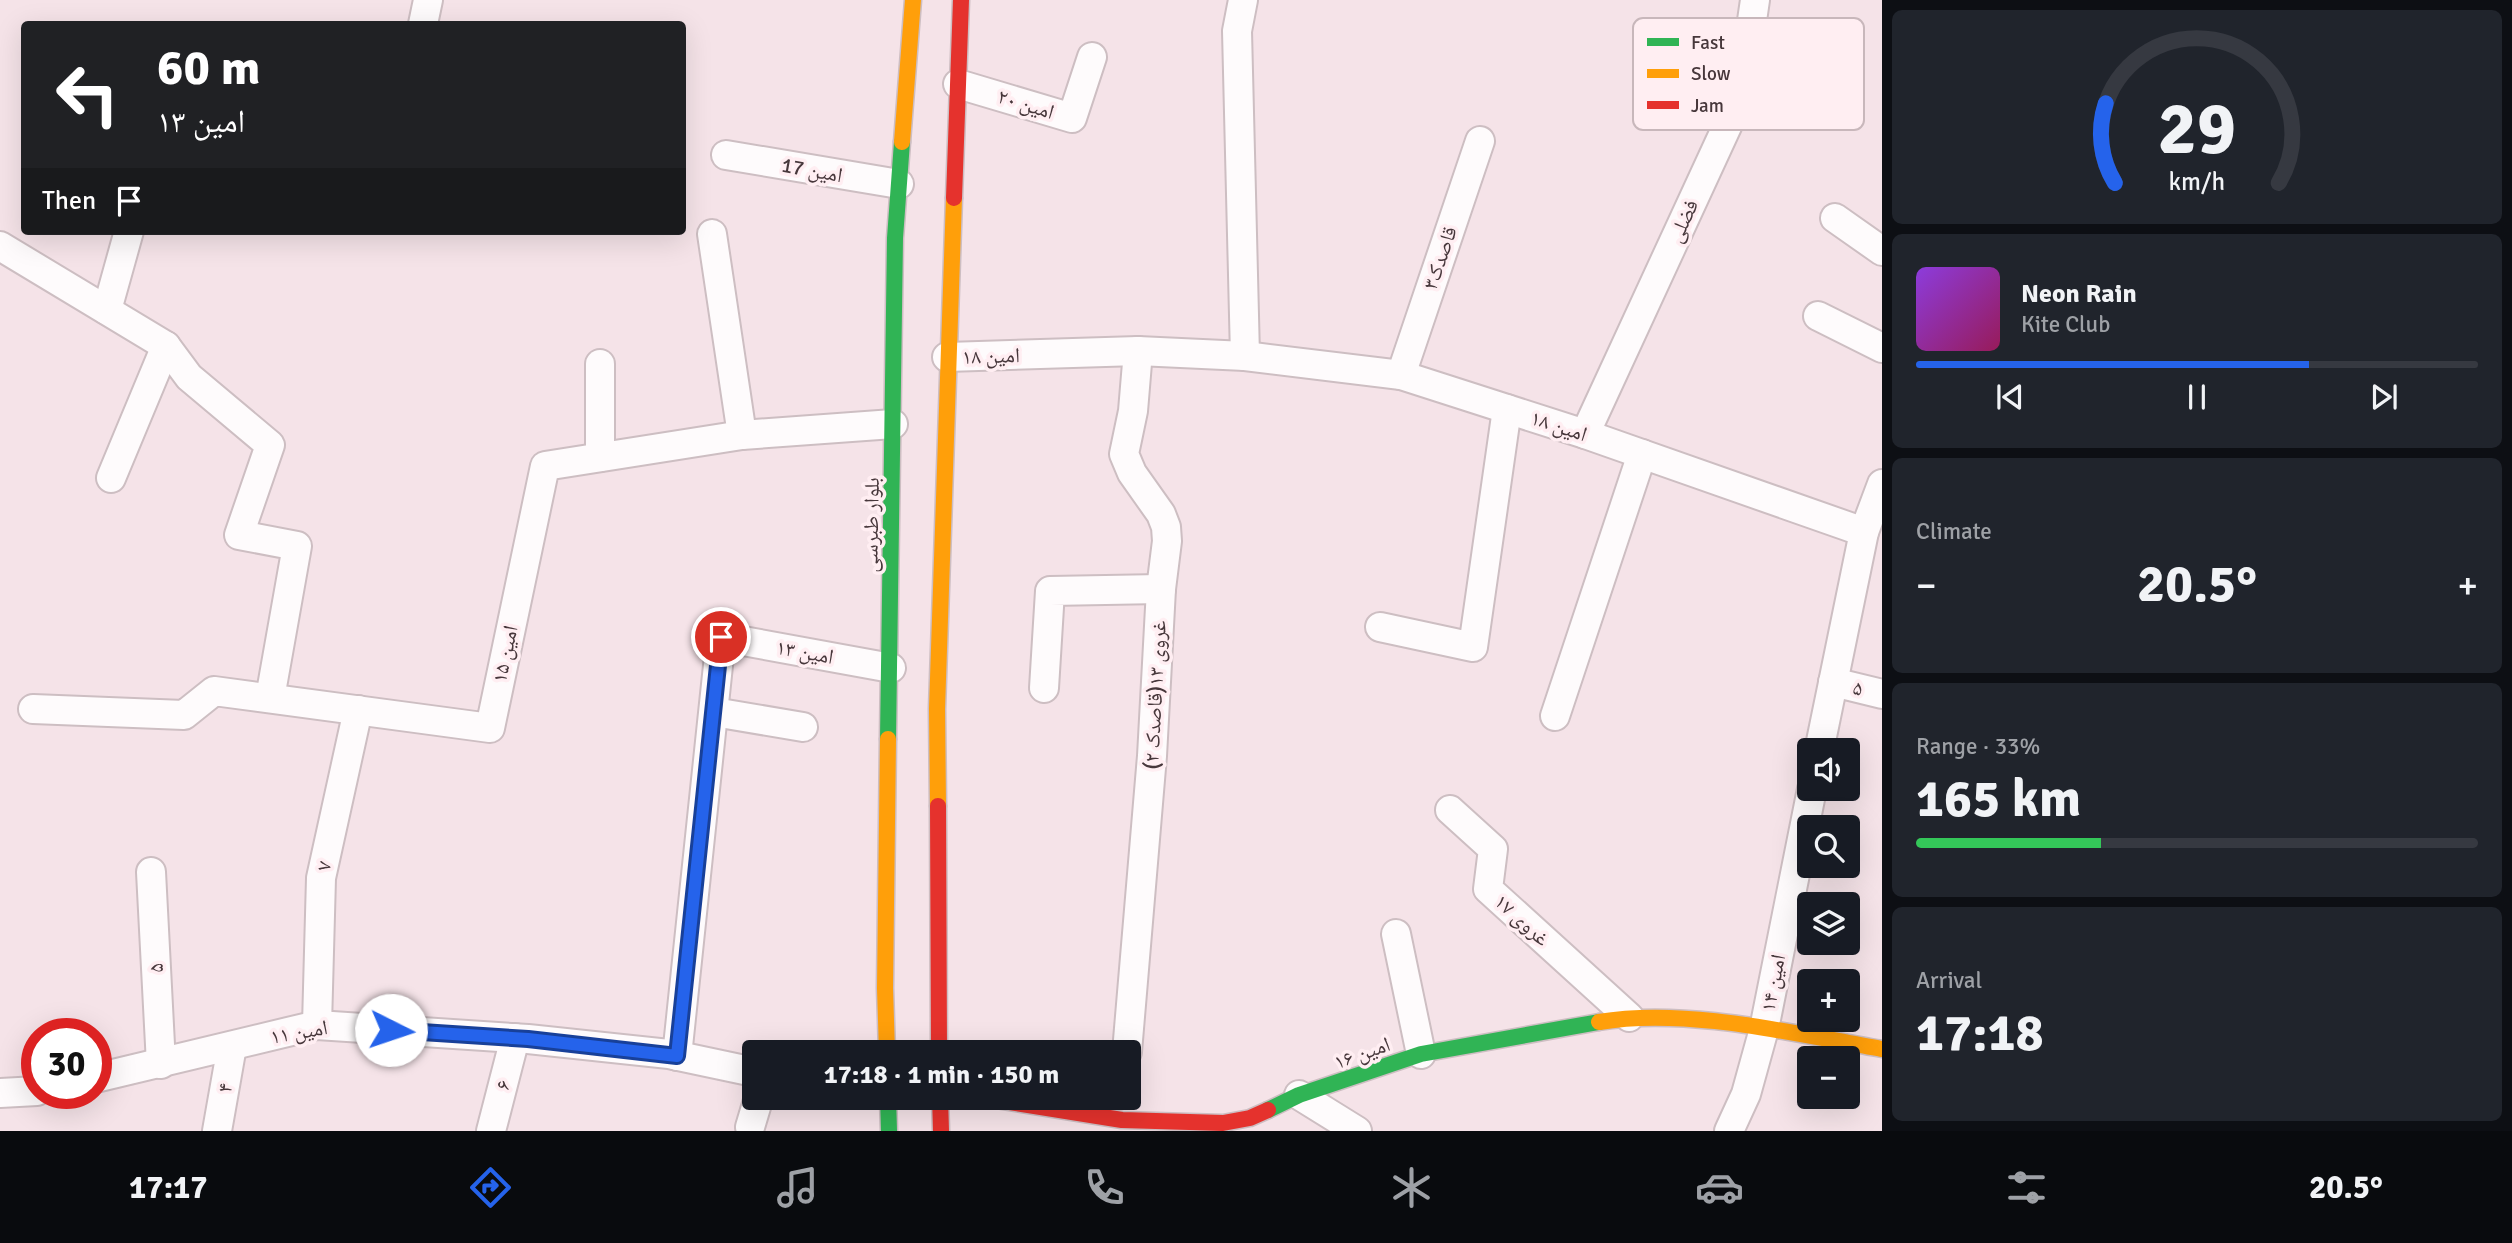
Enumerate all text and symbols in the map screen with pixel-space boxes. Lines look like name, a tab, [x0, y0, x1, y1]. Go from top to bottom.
legend	[1633, 18, 1864, 130]
text: Fast	[1691, 31, 1725, 55]
text: 60 m	[157, 38, 260, 98]
icon: left	[42, 49, 133, 140]
text: Slow	[1691, 62, 1731, 86]
street label: امین ۲۰	[995, 83, 1057, 125]
text: 29	[2158, 85, 2236, 174]
text: Jam	[1691, 94, 1724, 118]
text: امین ۱۳	[157, 102, 245, 141]
street label: امین 17	[779, 152, 845, 188]
text: km/h	[2169, 166, 2225, 197]
icon: arrive	[110, 182, 148, 220]
text: Then	[42, 185, 96, 217]
street label: فضلی	[1662, 195, 1704, 247]
street label: قاصدک۳	[1417, 223, 1463, 293]
text: Neon Rain	[2021, 278, 2137, 310]
text: Kite Club	[2021, 310, 2110, 339]
street label: امین ۱۸	[962, 342, 1020, 370]
icon: previous	[1991, 378, 2029, 416]
icon: pause	[2178, 378, 2216, 416]
icon: next	[2365, 378, 2403, 416]
street label: امین ۱۸	[1527, 405, 1591, 447]
street label: بلوار طبرسی	[857, 477, 885, 573]
text: Climate	[1916, 517, 1992, 546]
text: 20.5°	[2137, 552, 2257, 616]
text: −	[1916, 562, 1937, 609]
text: +	[2457, 562, 2478, 609]
pin	[691, 607, 751, 667]
icon: arrive	[702, 618, 740, 656]
street label: غروی ۱۳(قاصدک ۲)	[1138, 619, 1172, 770]
street label: امین ۱۵	[486, 623, 524, 685]
street label: امین ۱۳	[774, 634, 836, 670]
street label: ۵	[1850, 674, 1866, 702]
text: Range · 33%	[1916, 732, 2040, 761]
map controls	[1797, 738, 1860, 1109]
button: sound	[1797, 738, 1860, 801]
text: 165 km	[1916, 767, 2081, 831]
button: search	[1797, 815, 1860, 878]
street label: ۷	[310, 859, 338, 873]
street label: غروی ۱۷	[1489, 888, 1555, 952]
button: layers	[1797, 892, 1860, 955]
street label: امین ۱۴	[1755, 952, 1791, 1014]
street label: ۵	[143, 963, 169, 973]
text: Arrival	[1916, 966, 1982, 995]
button: +	[1797, 969, 1860, 1032]
position arrow	[354, 993, 428, 1067]
text: 17:18	[1916, 1001, 2044, 1065]
street label: امین ۱۱	[268, 1014, 330, 1050]
speed limit sign: 30	[21, 1018, 112, 1109]
street label: امین ۱۶	[1330, 1031, 1394, 1075]
button: −	[1797, 1046, 1860, 1109]
text: 17:18 · 1 min · 150 m	[824, 1059, 1059, 1091]
street label: ۶	[489, 1077, 517, 1093]
street label: ۴	[211, 1081, 239, 1095]
icon: directions	[466, 1163, 515, 1212]
icon: music	[773, 1163, 822, 1212]
icon: phone	[1080, 1163, 1129, 1212]
icon: climate	[1387, 1163, 1436, 1212]
icon: car	[1695, 1163, 1744, 1212]
icon: filters	[2002, 1163, 2051, 1212]
text: 17:17	[129, 1168, 208, 1207]
text: 20.5°	[2309, 1168, 2383, 1207]

